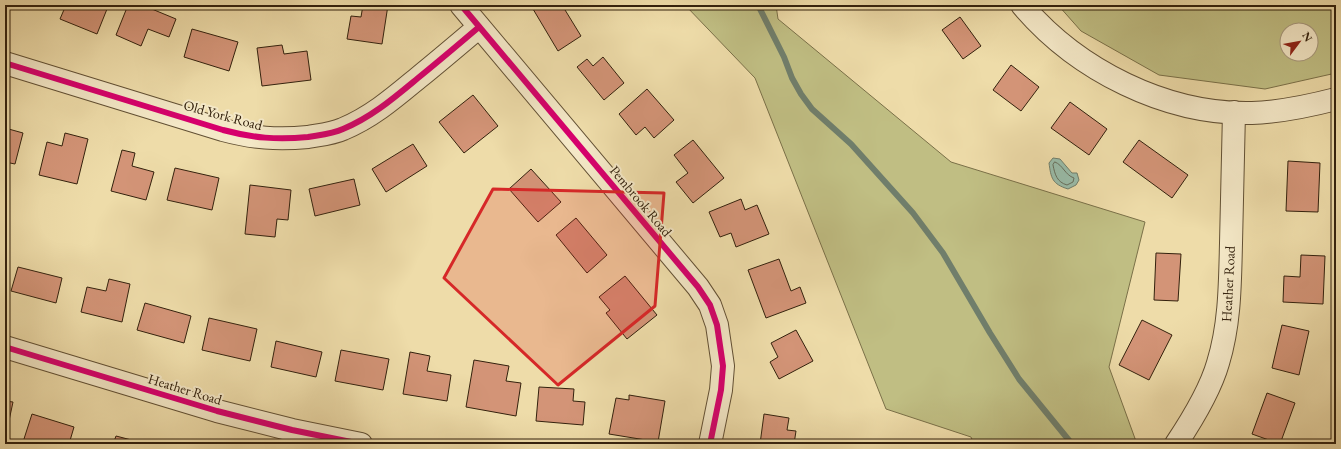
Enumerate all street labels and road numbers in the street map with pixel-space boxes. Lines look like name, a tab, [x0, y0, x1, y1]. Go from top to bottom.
street label: Old York Road	[182, 96, 265, 134]
street label: Pembrook Road	[606, 162, 677, 241]
street label: Heather Road	[1217, 245, 1239, 323]
street label: Heather Road	[146, 369, 225, 409]

